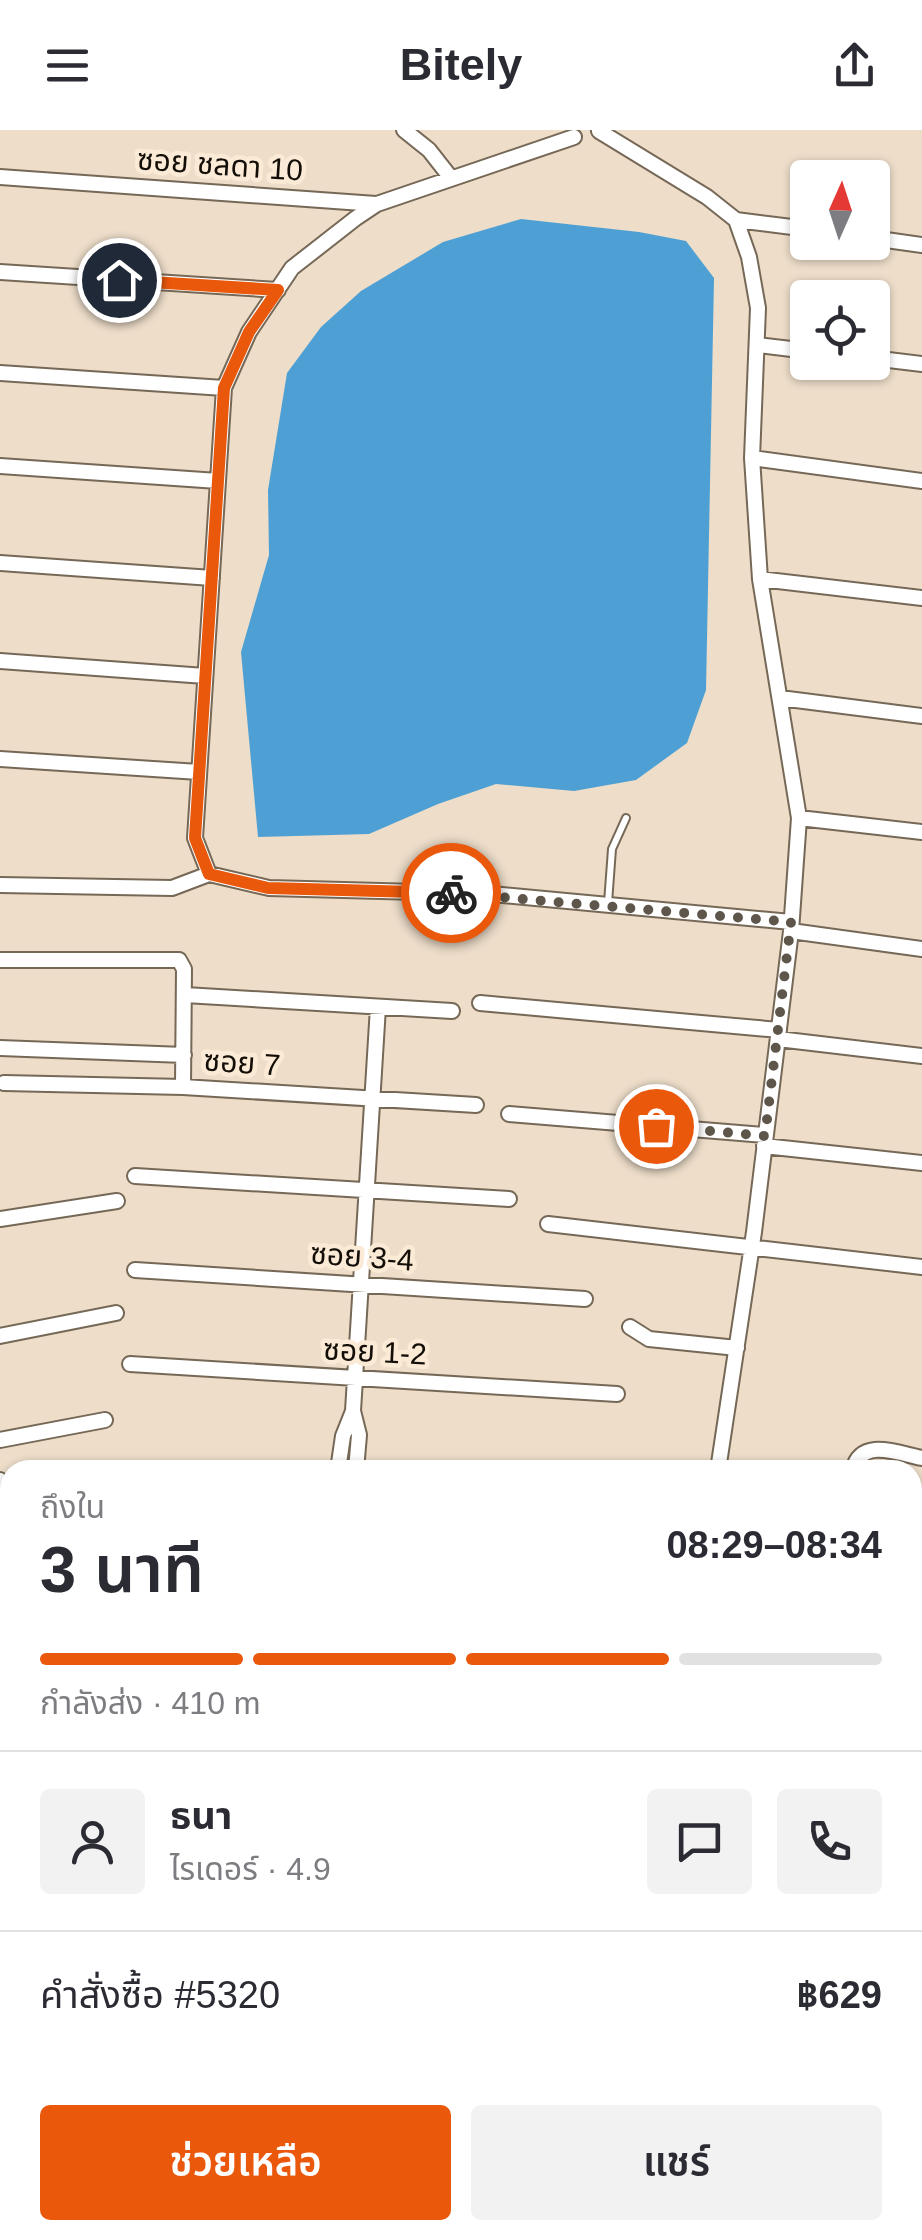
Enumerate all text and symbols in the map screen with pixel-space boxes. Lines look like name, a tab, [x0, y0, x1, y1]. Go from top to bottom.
icon: menu	[40, 38, 95, 93]
icon: share	[827, 38, 882, 93]
text: Bitely	[400, 39, 522, 90]
street label: ซอย ชลดา 10	[136, 142, 304, 187]
north arrow	[790, 160, 890, 260]
map controls	[790, 160, 890, 380]
pin	[77, 238, 162, 323]
icon: home	[92, 253, 147, 308]
button: locate	[790, 280, 890, 380]
courier	[401, 843, 501, 943]
icon: bike	[424, 866, 479, 921]
street label: ซอย 7	[203, 1043, 281, 1082]
pin	[614, 1084, 699, 1169]
icon: bag	[629, 1099, 684, 1154]
street label: ซอย 3-4	[309, 1236, 415, 1277]
street label: ซอย 1-2	[323, 1332, 428, 1371]
text: ถึงใน	[40, 1489, 105, 1525]
text: 08:29–08:34	[666, 1524, 882, 1566]
text: 3 นาที	[40, 1533, 204, 1606]
text: กำลังส่ง · 410 m	[40, 1685, 261, 1721]
button: person	[40, 1789, 145, 1894]
button: chat	[647, 1789, 752, 1894]
button: phone	[777, 1789, 882, 1894]
text: ธนา	[170, 1795, 232, 1837]
text: ไรเดอร์ · 4.9	[170, 1851, 331, 1887]
text: คำสั่งซื้อ #5320	[40, 1974, 280, 2016]
text: ฿629	[797, 1974, 882, 2016]
button: ช่วยเหลือ	[40, 2105, 451, 2220]
button: แชร์	[471, 2105, 882, 2220]

